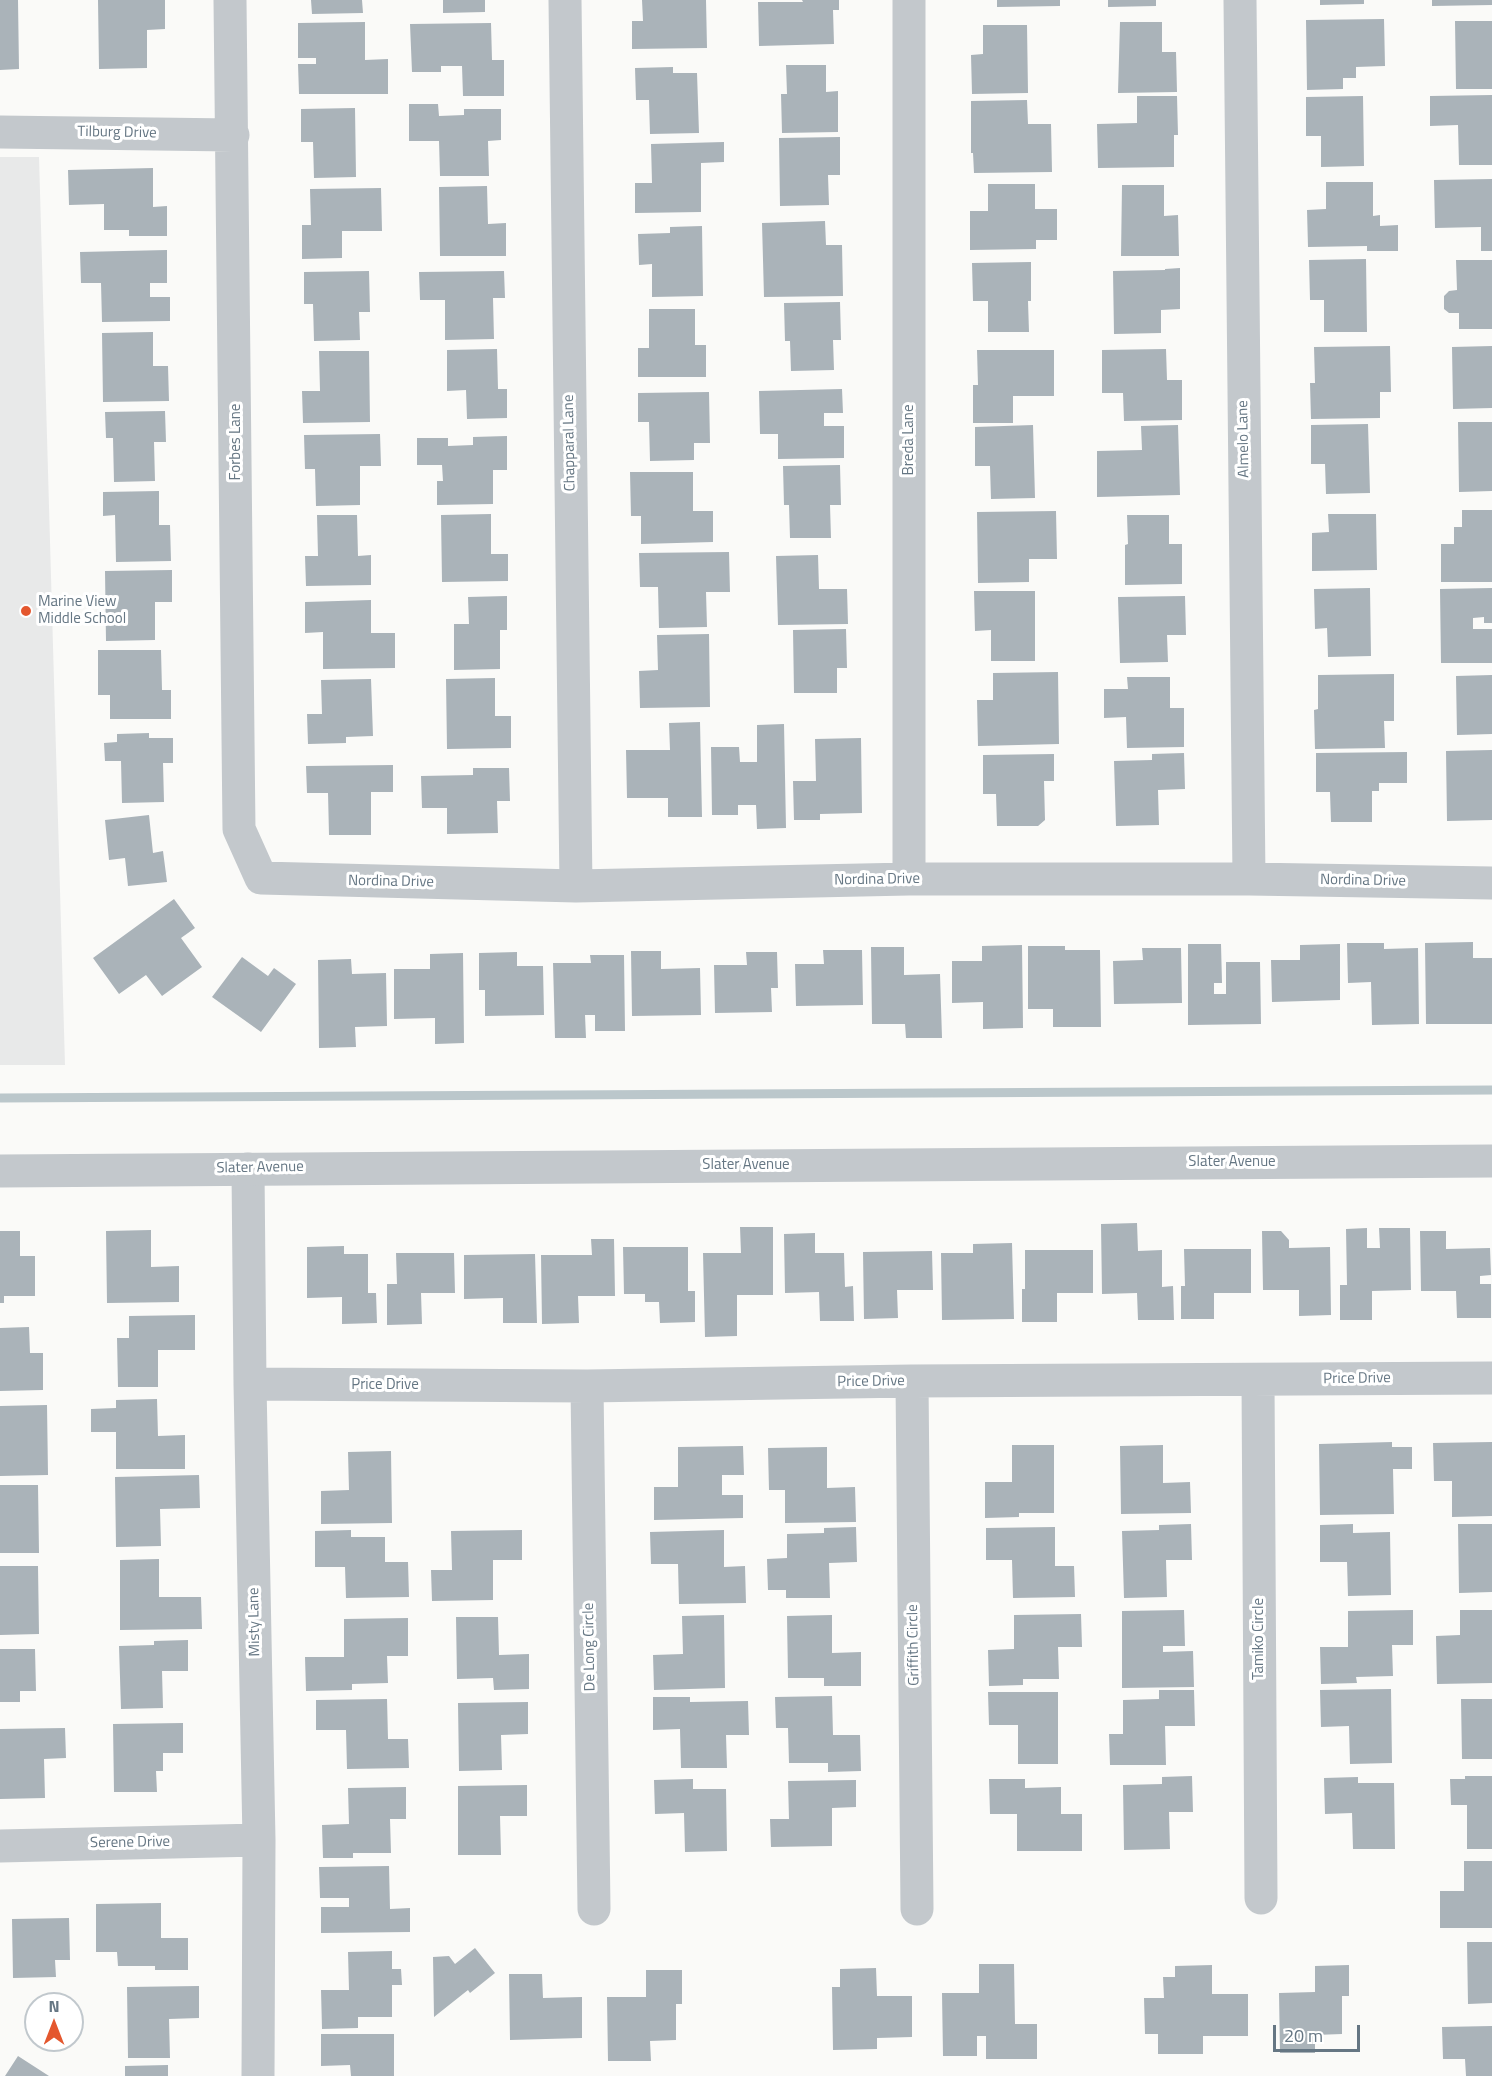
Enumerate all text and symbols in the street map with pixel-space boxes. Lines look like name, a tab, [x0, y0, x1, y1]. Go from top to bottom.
street label: Tilburg Drive	[77, 123, 157, 143]
street label: Chapparal Lane	[560, 394, 580, 492]
street label: Almelo Lane	[1234, 400, 1254, 478]
street label: Forbes Lane	[227, 404, 245, 480]
street label: Breda Lane	[900, 405, 918, 475]
place label: Marine View Middle School	[38, 593, 126, 628]
marker: Marine View Middle School	[19, 604, 33, 618]
street label: Nordina Drive	[834, 870, 920, 890]
street label: Nordina Drive	[1320, 871, 1406, 891]
street label: Nordina Drive	[348, 872, 434, 892]
street label: Slater Avenue	[1188, 1153, 1276, 1171]
street label: Slater Avenue	[702, 1156, 790, 1174]
street label: Slater Avenue	[216, 1158, 304, 1178]
street label: Price Drive	[1323, 1369, 1391, 1389]
street label: Price Drive	[837, 1372, 905, 1392]
street label: Price Drive	[351, 1376, 419, 1394]
street label: Misty Lane	[245, 1587, 265, 1657]
street label: Tamiko Circle	[1250, 1598, 1268, 1680]
street label: De Long Circle	[580, 1602, 600, 1692]
street label: Griffith Circle	[904, 1604, 924, 1686]
street label: Serene Drive	[90, 1833, 170, 1853]
north arrow	[24, 1992, 84, 2052]
text: N	[48, 1994, 60, 2018]
scale bar	[1276, 2013, 1363, 2051]
text: 20 m	[1284, 2022, 1323, 2049]

